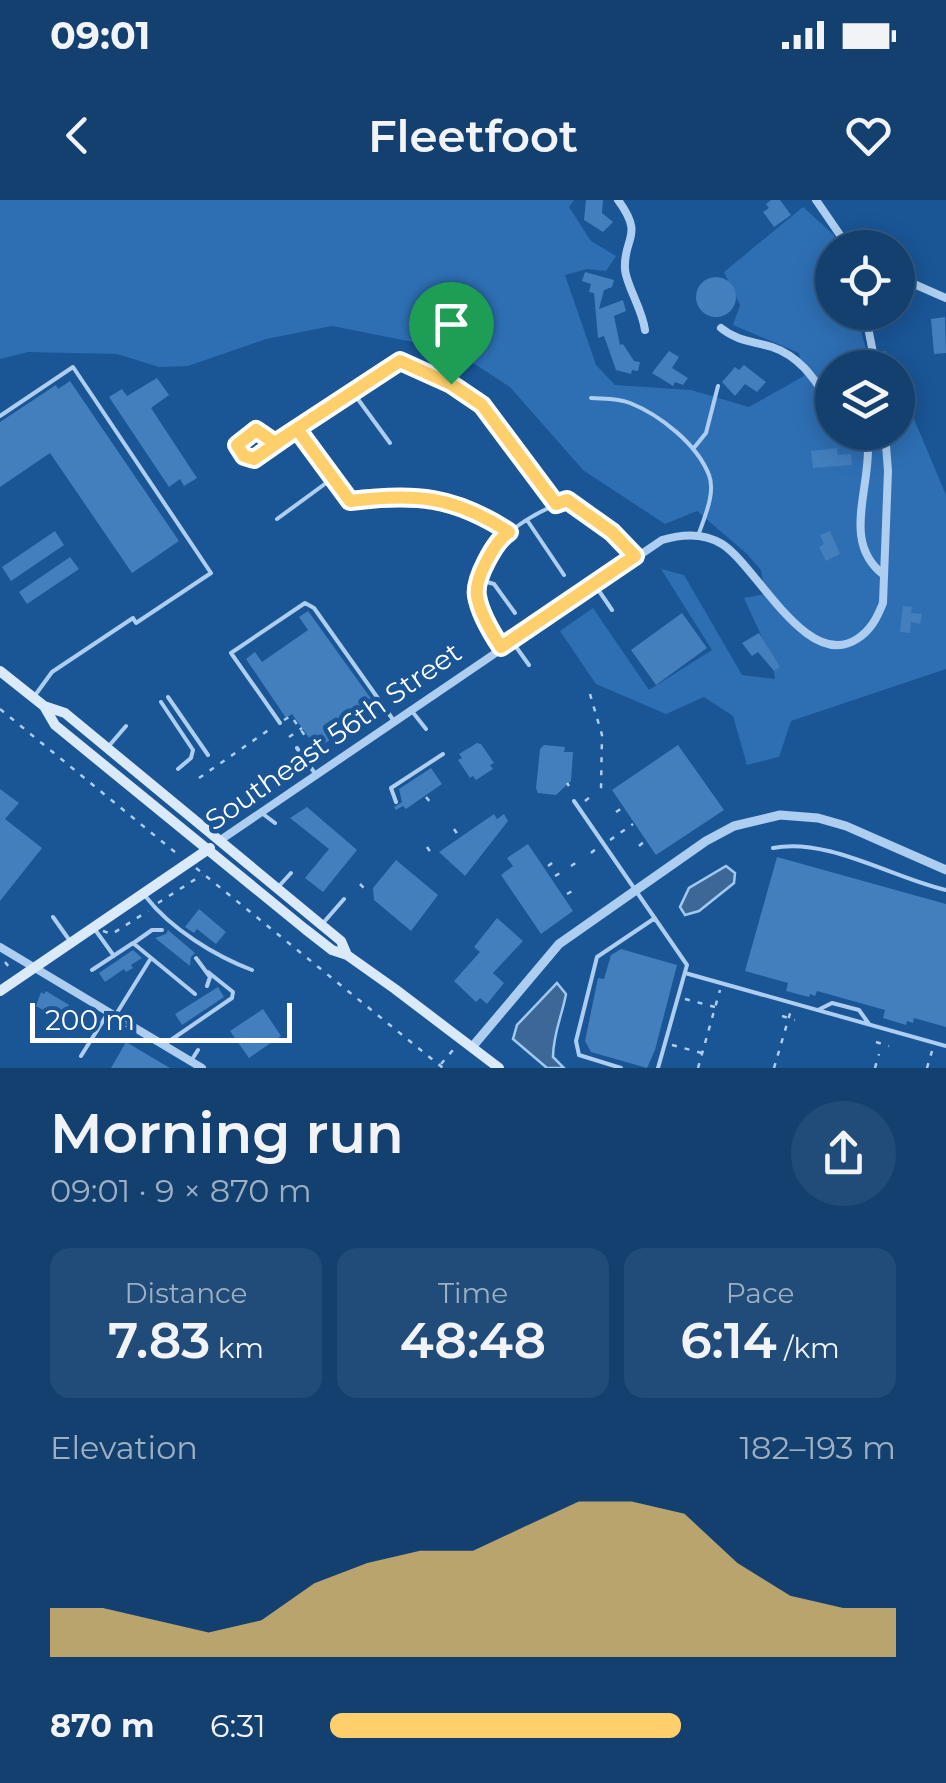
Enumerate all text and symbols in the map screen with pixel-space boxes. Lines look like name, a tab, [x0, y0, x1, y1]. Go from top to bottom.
text: 09:01	[50, 12, 151, 59]
icon: back	[50, 108, 105, 163]
text: Fleetfoot	[368, 108, 578, 163]
icon: heart	[841, 108, 896, 163]
map controls	[815, 230, 915, 450]
button: locate	[815, 230, 915, 330]
pin	[409, 282, 494, 385]
icon: arrive	[424, 297, 479, 352]
button: layers	[815, 350, 915, 450]
street label: Southeast 56th Street	[199, 635, 467, 837]
scale bar	[30, 998, 292, 1043]
text: 200 m	[45, 1003, 135, 1037]
text: Morning run	[50, 1100, 404, 1167]
button: share	[791, 1101, 896, 1206]
text: 09:01 · 9 × 870 m	[50, 1171, 312, 1210]
text: Distance	[124, 1276, 248, 1310]
text: Time	[438, 1276, 508, 1310]
text: Pace	[726, 1276, 794, 1310]
text: 7.83	[108, 1310, 210, 1371]
text: 48:48	[400, 1310, 546, 1371]
text: 6:14	[680, 1310, 777, 1371]
text: km	[210, 1331, 264, 1365]
text: /km	[777, 1331, 840, 1365]
text: Elevation	[50, 1428, 198, 1467]
text: 182–193 m	[740, 1428, 896, 1467]
text: 870 m	[50, 1706, 155, 1745]
text: 6:31	[210, 1706, 266, 1745]

